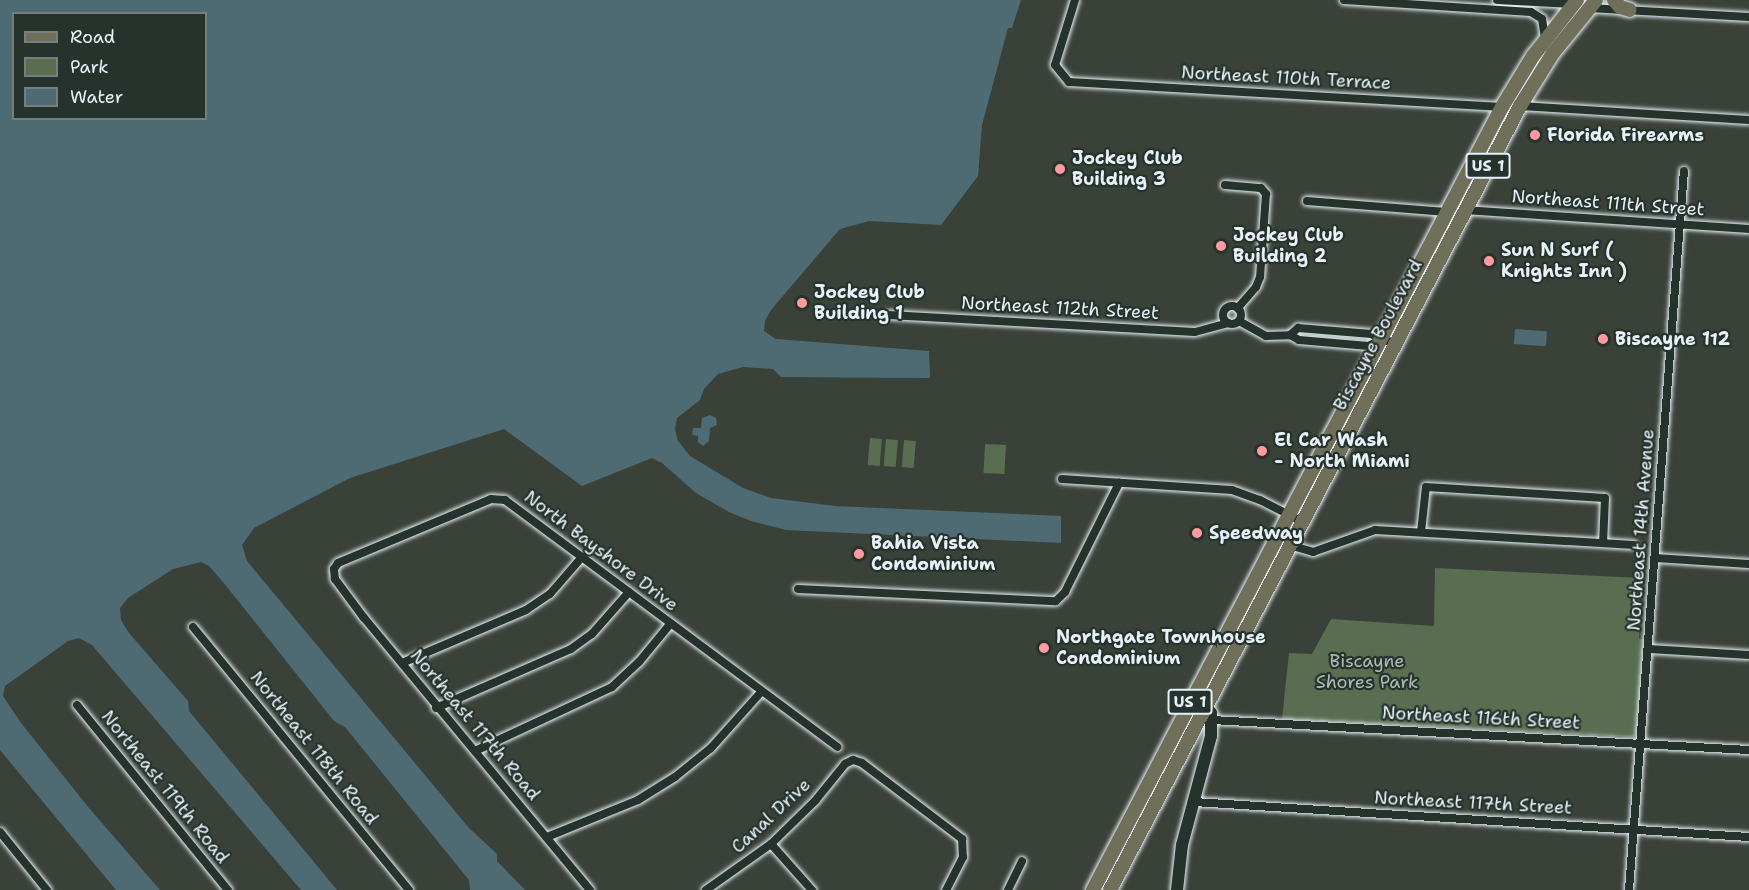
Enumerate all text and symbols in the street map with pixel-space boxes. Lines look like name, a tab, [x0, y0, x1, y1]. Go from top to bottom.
legend	[12, 12, 207, 120]
text: Road	[70, 25, 115, 49]
text: Park	[70, 55, 109, 79]
street label: Northeast 110th Terrace	[1181, 62, 1391, 94]
text: Water	[70, 85, 123, 109]
place label: Florida Firearms	[1547, 124, 1704, 146]
marker: Florida Firearms	[1528, 128, 1542, 142]
place label: Jockey Club Building 3	[1072, 148, 1183, 190]
road number: US 1	[1466, 153, 1510, 179]
marker: Jockey Club Building 3	[1053, 162, 1067, 176]
street label: Northeast 111th Street	[1511, 185, 1705, 221]
place label: Jockey Club Building 2	[1233, 225, 1344, 268]
marker: Jockey Club Building 2	[1214, 239, 1228, 253]
place label: Sun N Surf ( Knights Inn )	[1501, 240, 1627, 282]
marker: Sun N Surf ( Knights Inn )	[1482, 254, 1496, 268]
street label: Biscayne Boulevard	[1329, 256, 1427, 414]
place label: Jockey Club Building 1	[814, 282, 925, 324]
street label: Northeast 112th Street	[961, 292, 1159, 324]
marker: Jockey Club Building 1	[795, 296, 809, 310]
place label: Biscayne 112	[1615, 328, 1730, 350]
marker: Biscayne 112	[1596, 332, 1610, 346]
street label: Northeast 14th Avenue	[1623, 428, 1659, 632]
place label: El Car Wash - North Miami	[1274, 430, 1410, 472]
marker: El Car Wash - North Miami	[1255, 444, 1269, 458]
street label: North Bayshore Drive	[520, 486, 682, 616]
place label: Speedway	[1209, 522, 1303, 544]
marker: Speedway	[1190, 526, 1204, 540]
place label: Bahia Vista Condominium	[871, 533, 995, 576]
marker: Bahia Vista Condominium	[852, 547, 866, 561]
place label: Northgate Townhouse Condominium	[1056, 627, 1266, 670]
marker: Northgate Townhouse Condominium	[1037, 641, 1051, 655]
street label: Northeast 117th Road	[406, 645, 544, 805]
park label: Biscayne Shores Park	[1316, 651, 1418, 694]
street label: Northeast 118th Road	[245, 667, 383, 829]
road number: US 1	[1168, 689, 1212, 715]
street label: Northeast 116th Street	[1381, 702, 1581, 734]
street label: Northeast 119th Road	[97, 706, 233, 868]
street label: Canal Drive	[727, 774, 815, 858]
street label: Northeast 117th Street	[1373, 787, 1573, 819]

